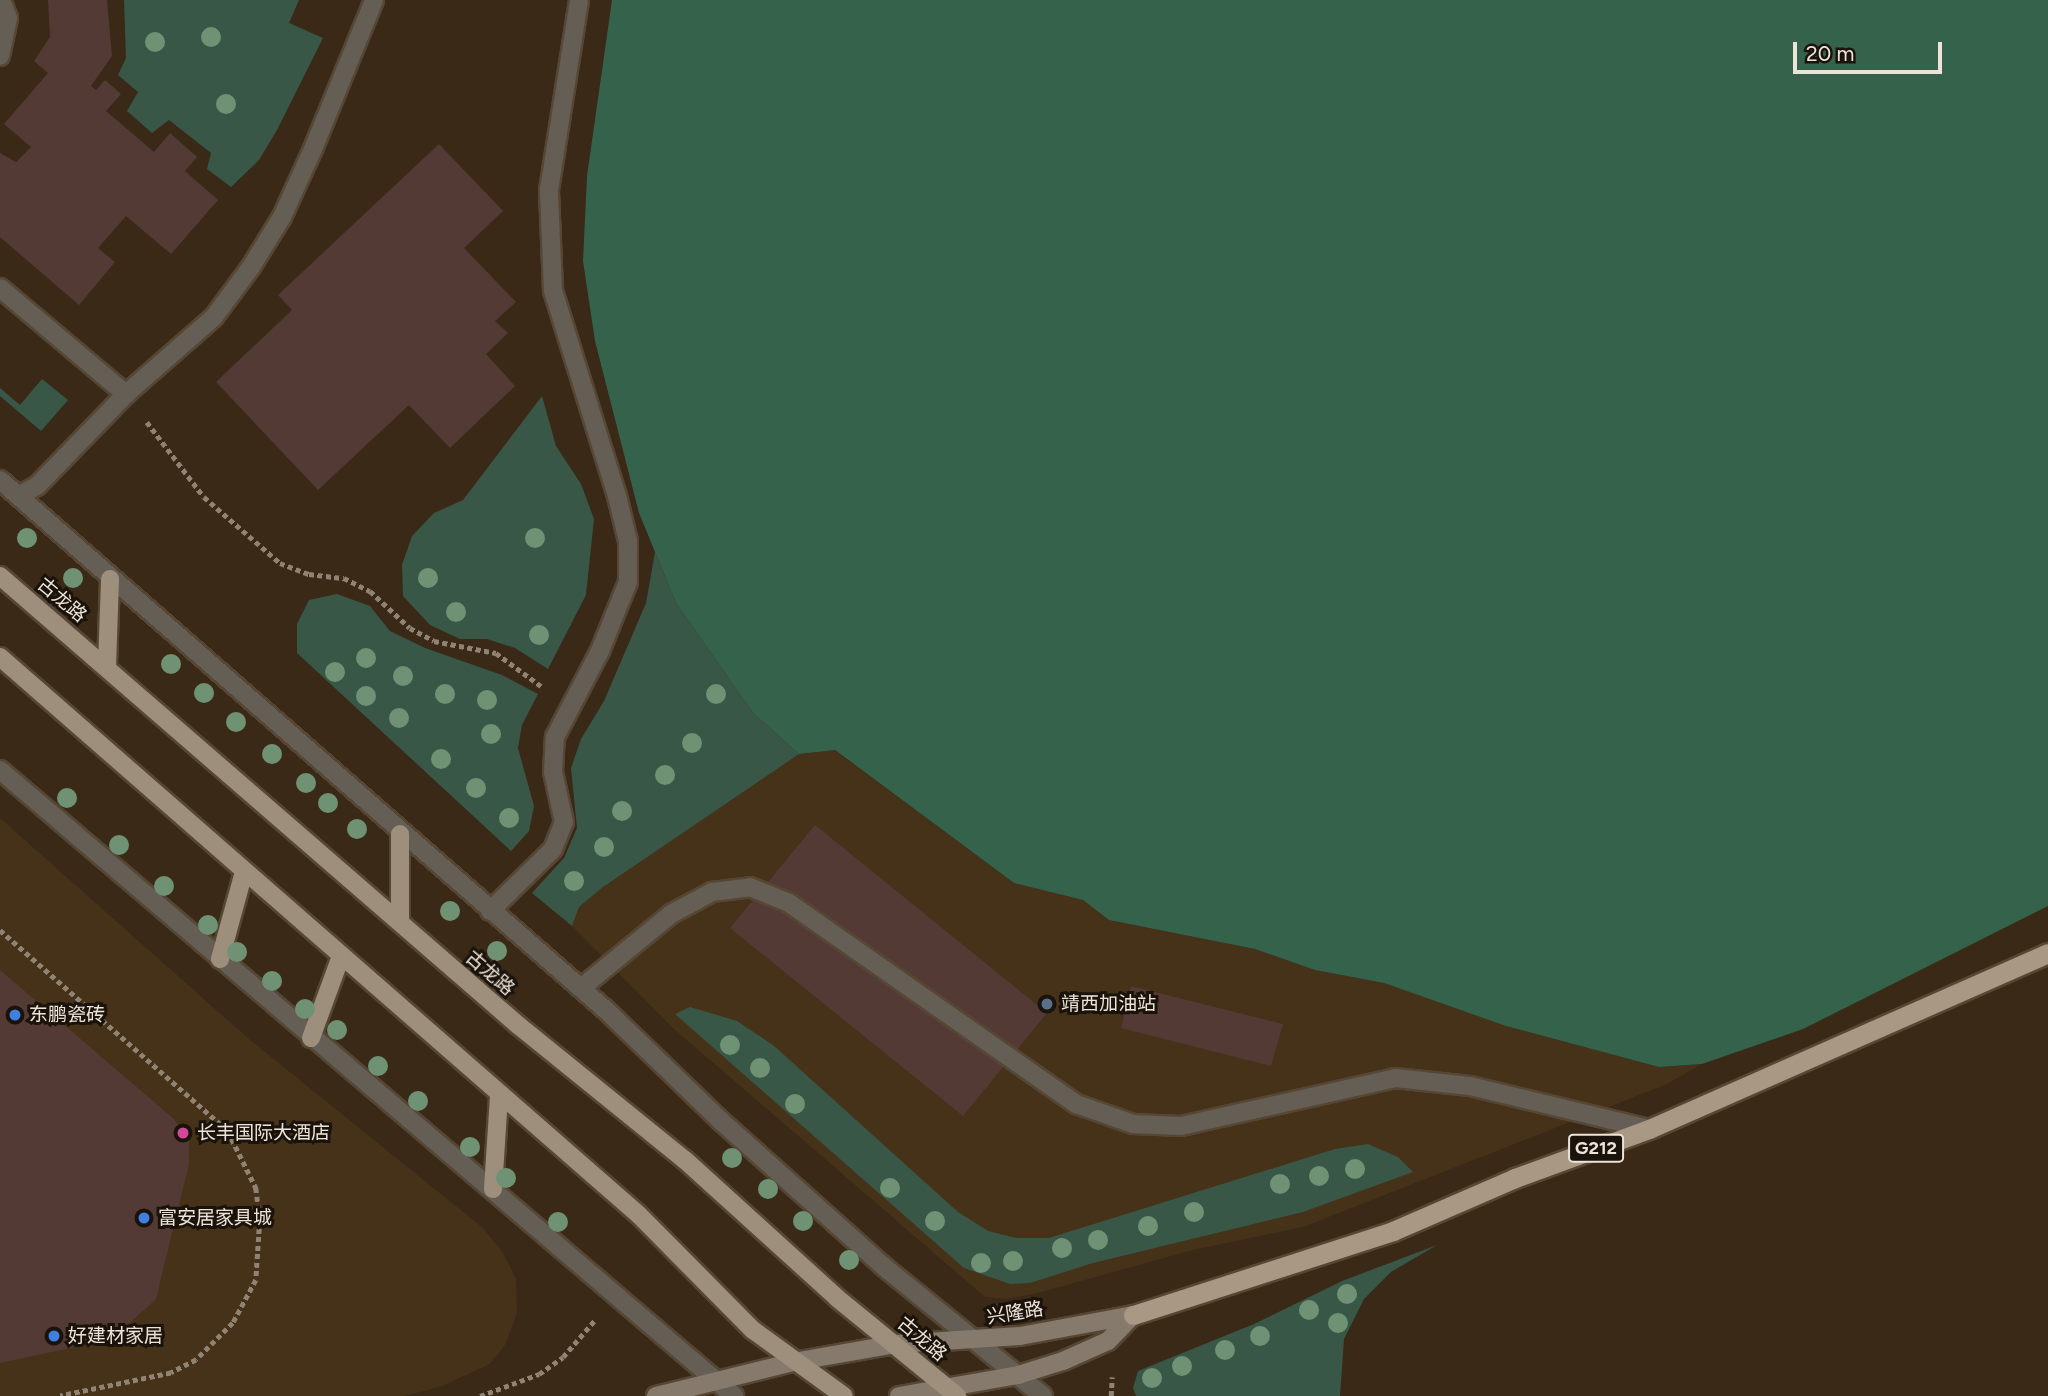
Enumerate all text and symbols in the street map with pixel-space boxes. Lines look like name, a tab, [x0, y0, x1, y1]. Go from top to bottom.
scale bar	[1796, 28, 1945, 72]
text: 20 m	[1806, 41, 1854, 66]
street label: 古龙路	[33, 573, 91, 627]
street label: 古龙路	[461, 946, 519, 1000]
place label: 靖西加油站	[1061, 993, 1156, 1015]
marker: 靖西加油站	[1039, 996, 1055, 1012]
place label: 东鹏瓷砖	[29, 1004, 105, 1026]
marker: 东鹏瓷砖	[7, 1007, 23, 1023]
place label: 长丰国际大酒店	[197, 1122, 330, 1144]
marker: 长丰国际大酒店	[175, 1125, 191, 1141]
road number: G212	[1568, 1134, 1624, 1162]
place label: 富安居家具城	[158, 1207, 272, 1229]
marker: 富安居家具城	[136, 1210, 152, 1226]
street label: 兴隆路	[985, 1297, 1045, 1329]
street label: 古龙路	[893, 1312, 951, 1366]
place label: 好建材家居	[68, 1325, 163, 1347]
marker: 好建材家居	[46, 1328, 62, 1344]

